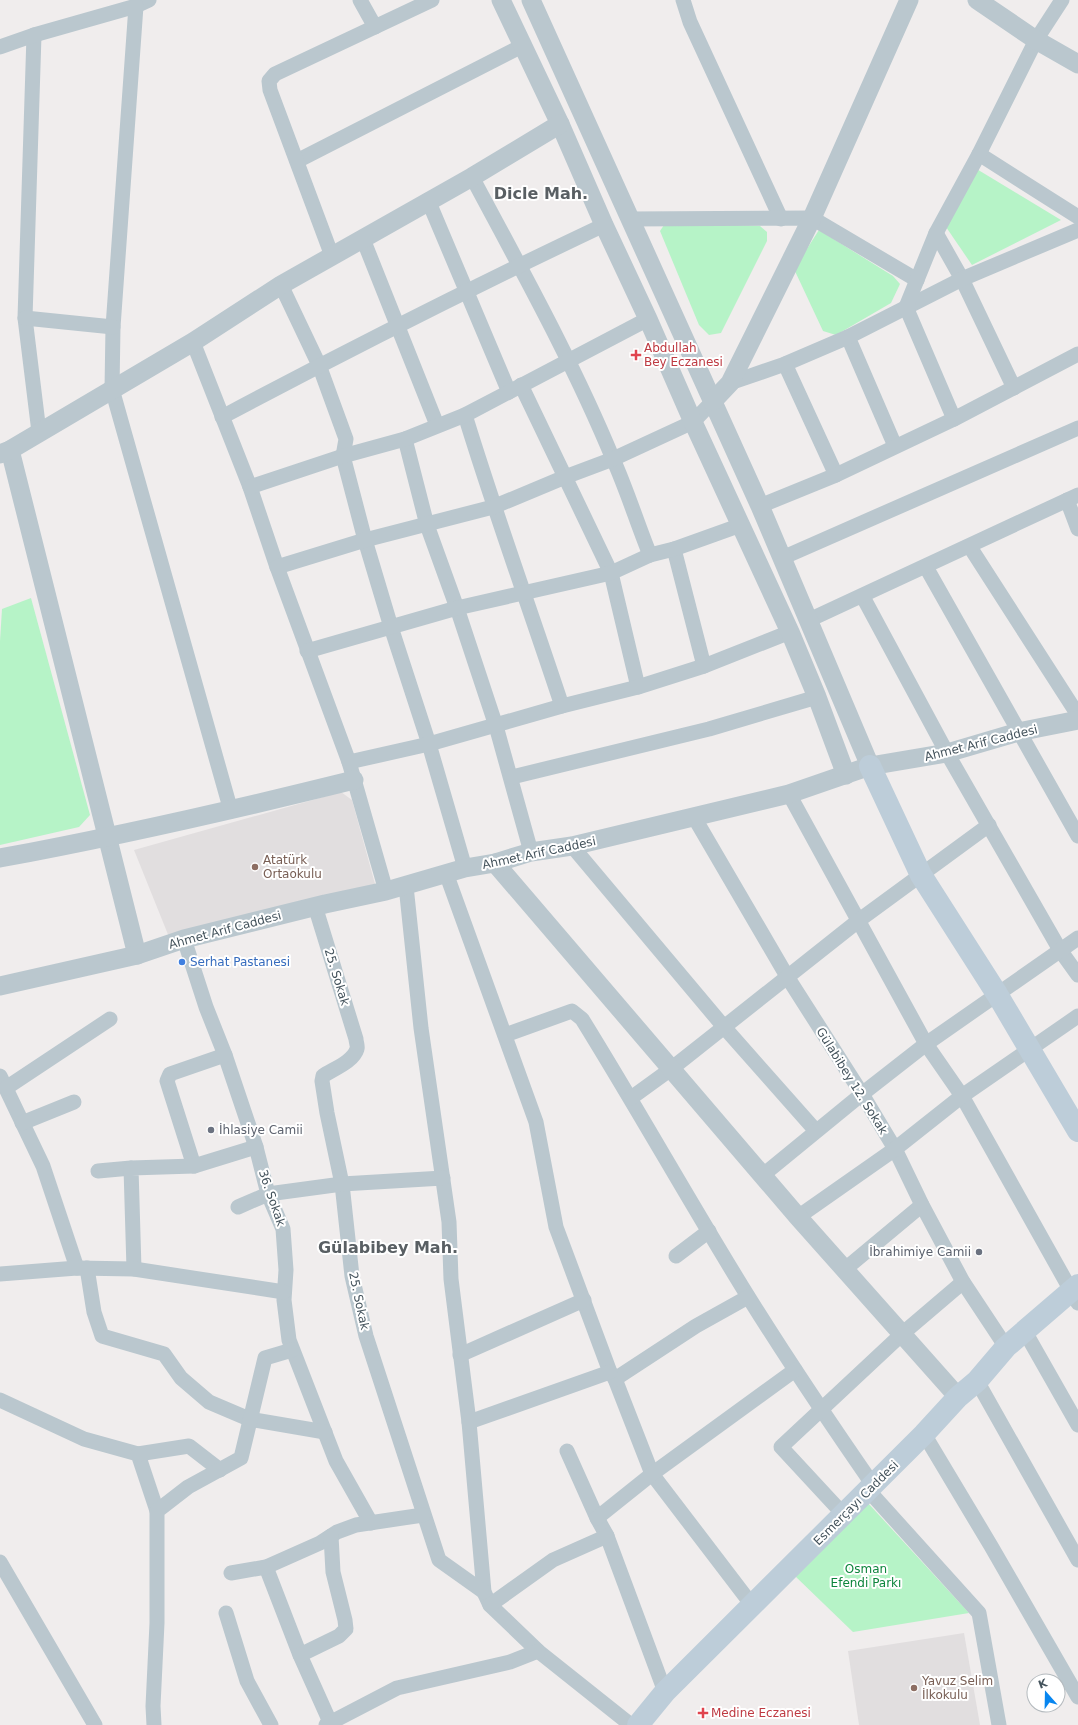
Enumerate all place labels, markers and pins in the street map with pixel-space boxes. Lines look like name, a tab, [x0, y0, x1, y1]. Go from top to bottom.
place label: Abdullah Bey Eczanesi	[644, 341, 723, 369]
marker: Abdullah Bey Eczanesi	[631, 350, 641, 360]
place label: Atatürk Ortaokulu	[263, 853, 322, 881]
marker: Atatürk Ortaokulu	[250, 862, 260, 872]
place label: Serhat Pastanesi	[190, 955, 290, 969]
marker: Serhat Pastanesi	[177, 957, 187, 967]
place label: İhlasiye Camii	[219, 1122, 303, 1137]
marker: İhlasiye Camii	[206, 1125, 216, 1135]
place label: İbrahimiye Camii	[869, 1244, 971, 1259]
marker: İbrahimiye Camii	[974, 1247, 984, 1257]
place label: Yavuz Selim İlkokulu	[921, 1674, 993, 1702]
marker: Yavuz Selim İlkokulu	[909, 1683, 919, 1693]
place label: Medine Eczanesi	[711, 1706, 811, 1720]
marker: Medine Eczanesi	[698, 1708, 708, 1718]

